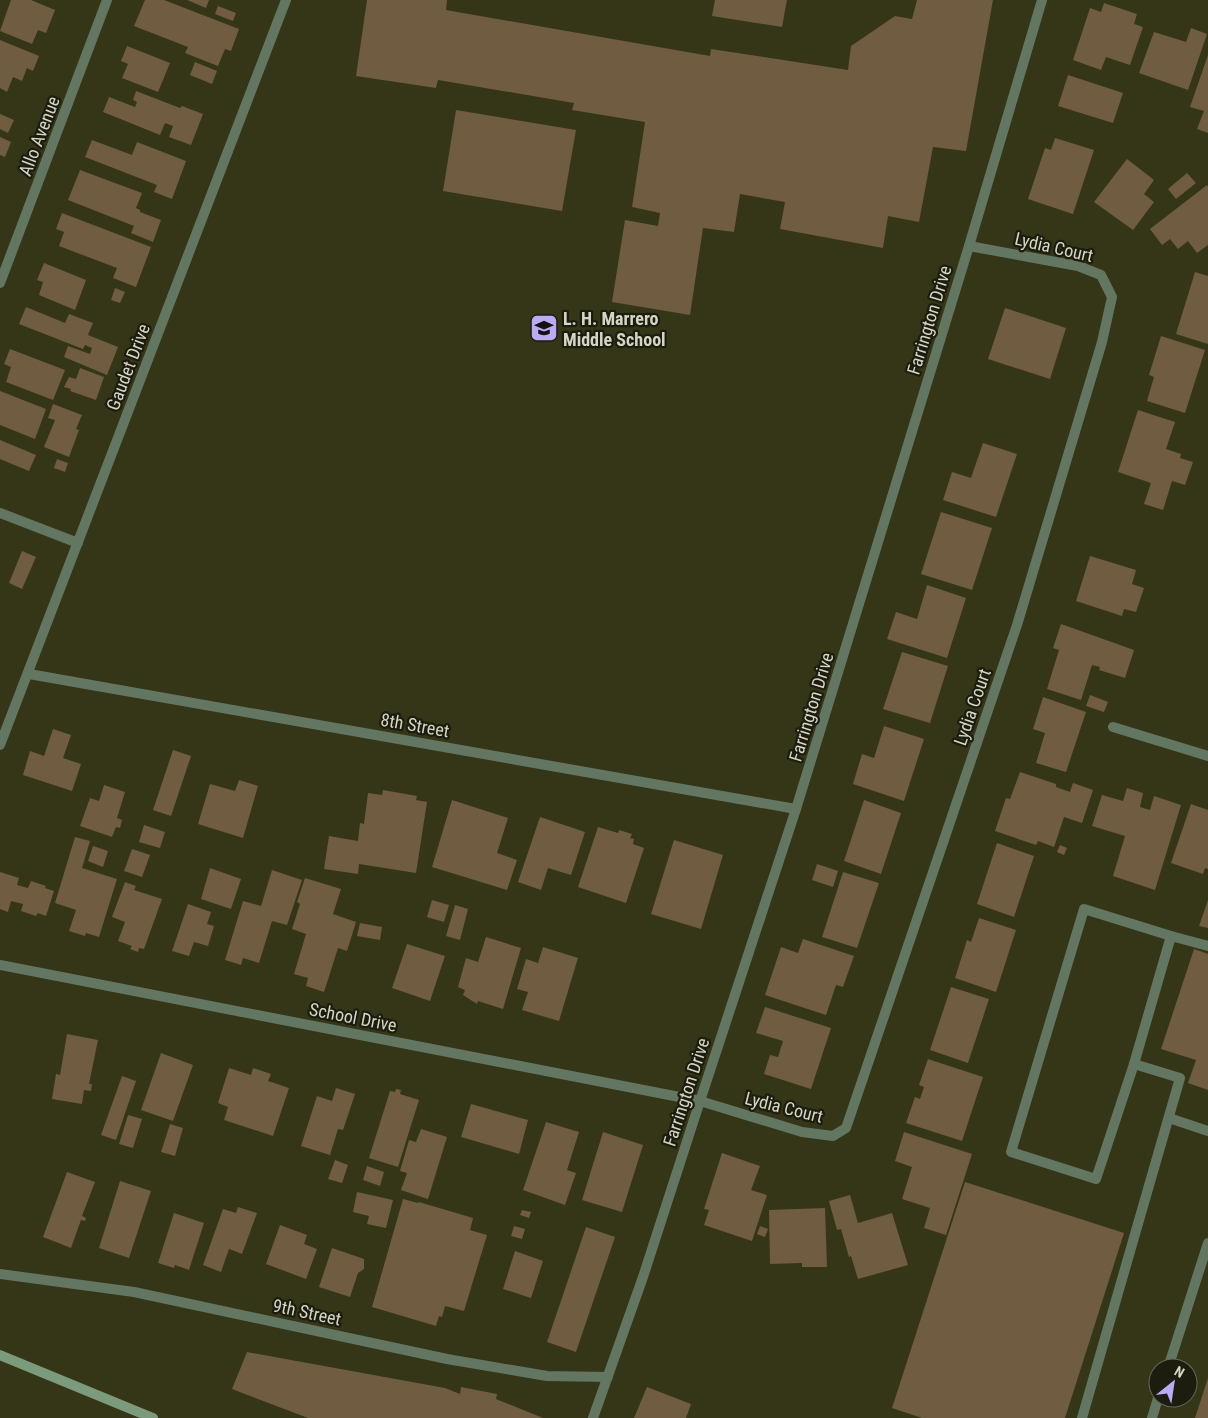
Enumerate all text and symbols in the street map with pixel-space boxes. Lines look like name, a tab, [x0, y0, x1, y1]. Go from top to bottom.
street label: Allo Avenue	[14, 93, 64, 179]
street label: Lydia Court	[1013, 228, 1095, 266]
street label: Farrington Drive	[902, 263, 956, 377]
place label: L. H. Marrero Middle School	[563, 308, 666, 350]
school or university icon: L. H. Marrero Middle School	[529, 313, 559, 343]
street label: Gaudet Drive	[102, 321, 154, 413]
street label: Farrington Drive	[784, 650, 838, 764]
street label: Lydia Court	[949, 666, 995, 748]
street label: 8th Street	[379, 709, 451, 741]
street label: School Drive	[308, 998, 398, 1036]
street label: Farrington Drive	[659, 1035, 713, 1149]
street label: Lydia Court	[743, 1087, 825, 1127]
street label: 9th Street	[271, 1295, 343, 1329]
north arrow	[1148, 1358, 1198, 1408]
text: N	[1172, 1363, 1187, 1381]

